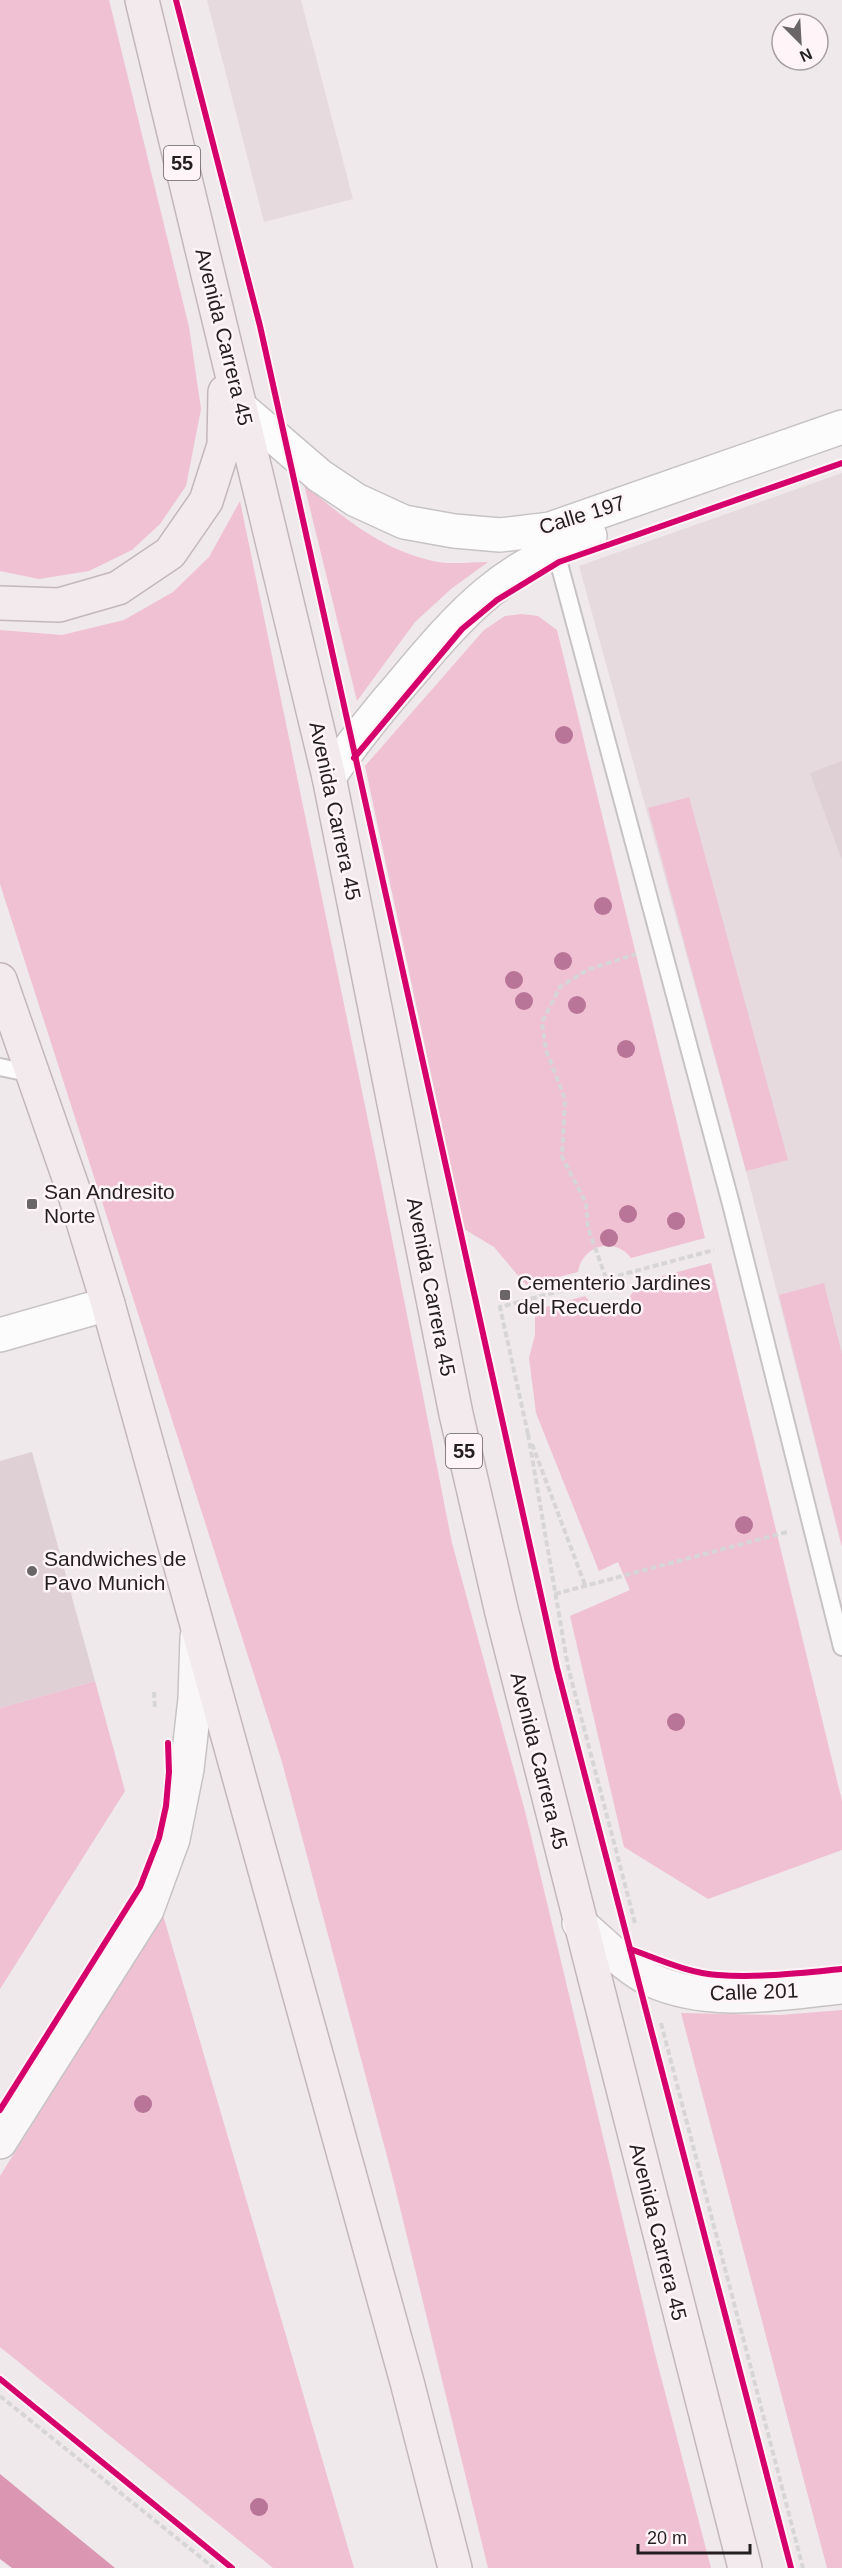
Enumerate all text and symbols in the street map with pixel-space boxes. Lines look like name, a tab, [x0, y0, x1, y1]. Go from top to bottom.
north arrow	[770, 12, 830, 72]
text: N	[797, 45, 815, 65]
road number: 55	[164, 146, 200, 180]
street label: Avenida Carrera 45	[191, 246, 258, 428]
street label: Calle 197	[536, 491, 628, 538]
street label: Avenida Carrera 45	[305, 720, 366, 902]
place label: San Andresito Norte	[44, 1180, 175, 1227]
street label: Avenida Carrera 45	[403, 1196, 460, 1378]
marker: San Andresito Norte	[25, 1197, 39, 1211]
place label: Cementerio Jardines del Recuerdo	[517, 1271, 711, 1318]
marker: Cementerio Jardines del Recuerdo	[498, 1288, 512, 1302]
road number: 55	[446, 1434, 482, 1468]
place label: Sandwiches de Pavo Munich	[44, 1547, 186, 1594]
marker: Sandwiches de Pavo Munich	[25, 1564, 39, 1578]
street label: Avenida Carrera 45	[506, 1670, 573, 1852]
street label: Calle 201	[709, 1978, 799, 2005]
street label: Avenida Carrera 45	[625, 2141, 692, 2323]
scale bar	[638, 2517, 750, 2555]
text: 20 m	[647, 2528, 687, 2548]

